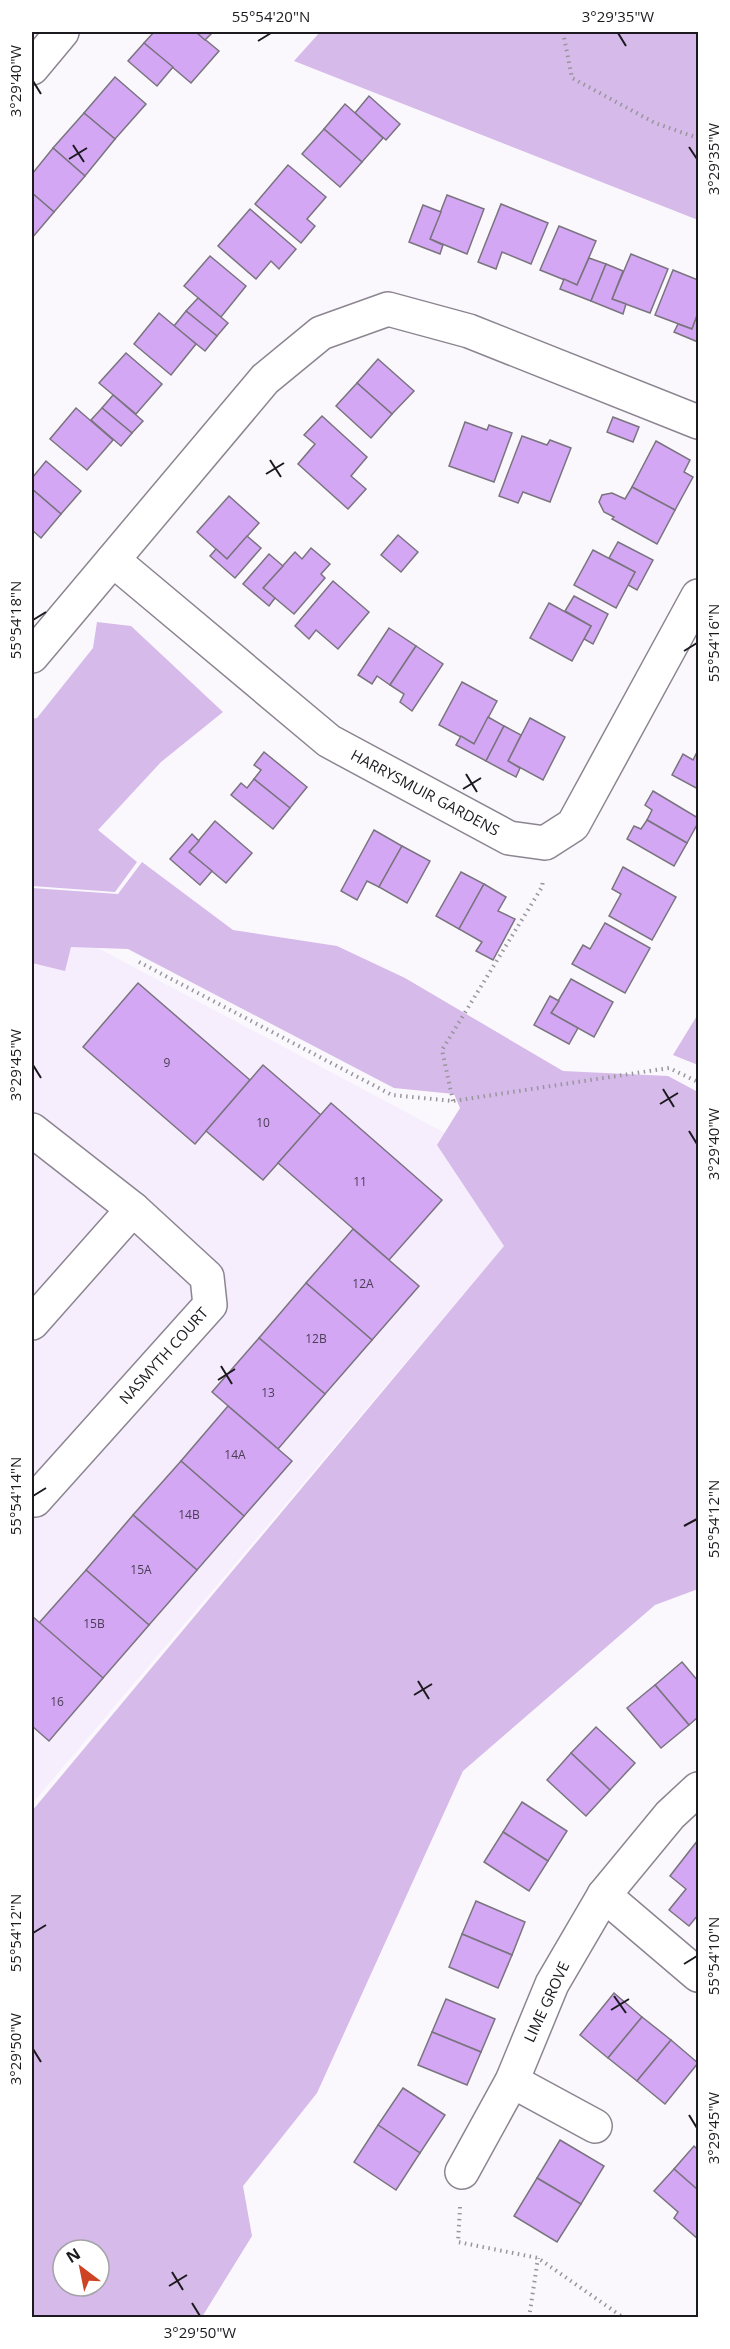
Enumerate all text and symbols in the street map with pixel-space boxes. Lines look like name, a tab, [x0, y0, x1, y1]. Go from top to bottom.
text: 55°54'20"N	[232, 6, 310, 26]
text: 3°29'35"W	[582, 6, 654, 26]
text: 3°29'40"W	[5, 45, 25, 117]
text: 3°29'35"W	[703, 123, 723, 195]
text: 55°54'18"N	[5, 581, 25, 659]
text: 55°54'16"N	[703, 604, 723, 682]
street label: HARRYSMUIR GARDENS	[348, 744, 503, 840]
text: 3°29'45"W	[5, 1029, 25, 1101]
house number: 9	[164, 1054, 171, 1071]
text: 3°29'40"W	[703, 1108, 723, 1180]
house number: 10	[256, 1114, 270, 1131]
house number: 11	[353, 1173, 367, 1190]
house number: 12A	[352, 1275, 374, 1292]
street label: NASMYTH COURT	[114, 1302, 213, 1408]
house number: 12B	[305, 1330, 327, 1347]
house number: 13	[261, 1384, 275, 1401]
house number: 14A	[224, 1446, 246, 1463]
text: 55°54'14"N	[5, 1457, 25, 1535]
text: 55°54'12"N	[703, 1480, 723, 1558]
house number: 14B	[178, 1506, 200, 1523]
house number: 15A	[130, 1561, 152, 1578]
house number: 15B	[83, 1615, 105, 1632]
house number: 16	[50, 1693, 64, 1710]
text: 55°54'12"N	[5, 1894, 25, 1972]
text: 55°54'10"N	[703, 1917, 723, 1995]
street label: LIME GROVE	[519, 1958, 574, 2045]
text: 3°29'50"W	[5, 2013, 25, 2085]
text: 3°29'45"W	[703, 2092, 723, 2164]
north arrow	[51, 2238, 111, 2298]
text: N	[62, 2243, 84, 2268]
text: 3°29'50"W	[164, 2322, 236, 2342]

